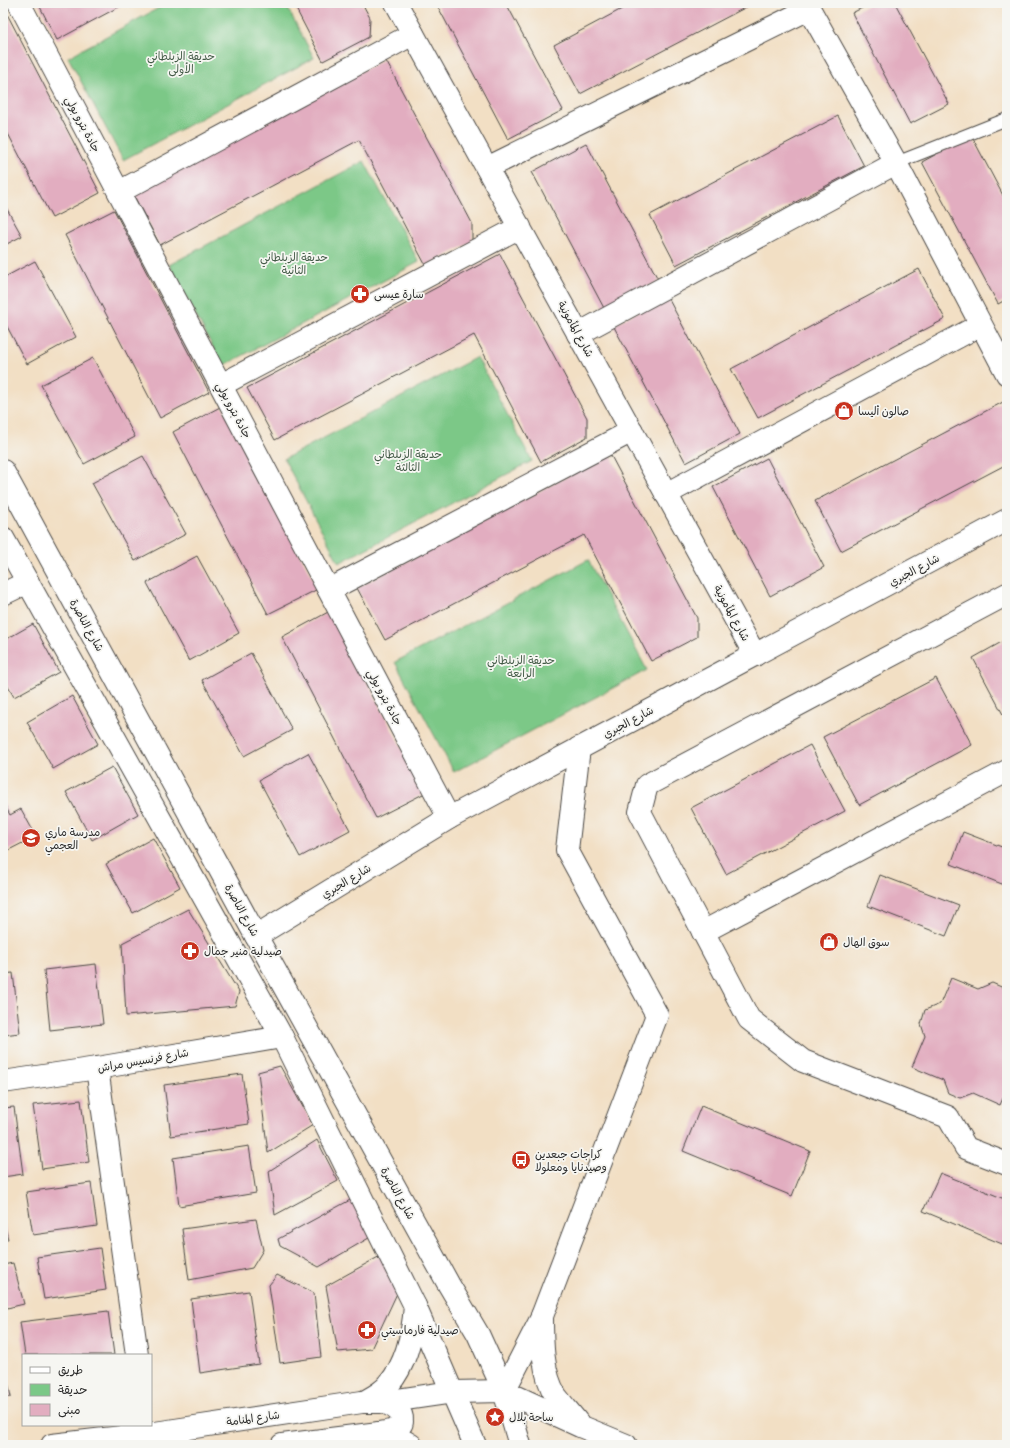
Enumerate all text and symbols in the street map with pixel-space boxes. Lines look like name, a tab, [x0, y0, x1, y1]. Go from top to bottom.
park label: حديقة الزبلطاني الأولى	[147, 51, 215, 77]
street label: جادة بترو بولي	[59, 94, 102, 156]
park label: حديقة الزبلطاني الثانية	[260, 252, 328, 278]
pharmacy icon: سارة عيسى	[349, 283, 371, 305]
place label: سارة عيسى	[374, 289, 424, 302]
street label: شارع المأمونية	[553, 299, 596, 360]
street label: جادة بترو بولي	[210, 380, 253, 442]
shop icon: صالون أليسا	[833, 400, 855, 422]
place label: صالون أليسا	[858, 405, 909, 419]
park label: حديقة الزبلطاني الثالثة	[374, 449, 442, 475]
street label: شارع الجبري	[887, 553, 943, 591]
street label: شارع المأمونية	[709, 583, 752, 644]
street label: شارع الناصرة	[65, 597, 105, 655]
park label: حديقة الزبلطاني الرابعة	[487, 655, 555, 681]
street label: جادة بترو بولي	[361, 667, 404, 729]
street label: شارع الجبري	[601, 705, 657, 743]
school or university icon: مدرسة ماري العجمي	[20, 827, 42, 849]
place label: مدرسة ماري العجمي	[45, 827, 100, 856]
street label: شارع الجبري	[320, 862, 374, 903]
street label: شارع الناصرة	[220, 882, 260, 940]
shop icon: سوق الهال	[818, 931, 840, 953]
place label: سوق الهال	[843, 937, 890, 950]
pharmacy icon: صيدلية منير جمال	[179, 940, 201, 962]
place label: صيدلية منير جمال	[204, 946, 282, 959]
street label: شارع فرنسيس مراش	[97, 1047, 190, 1077]
bus stop icon: كراجات جبعدين وصيدنايا ومعلولا	[510, 1149, 532, 1171]
place label: كراجات جبعدين وصيدنايا ومعلولا	[535, 1149, 607, 1175]
street label: شارع الناصرة	[376, 1165, 416, 1223]
pharmacy icon: صيدلية فارماسيتي	[356, 1319, 378, 1341]
place label: صيدلية فارماسيتي	[381, 1325, 459, 1341]
legend	[22, 1354, 152, 1426]
text: طريق	[58, 1365, 83, 1379]
text: حديقة	[58, 1385, 87, 1399]
text: مبنى	[58, 1405, 81, 1419]
place icon: ساحة بلال	[484, 1406, 506, 1428]
street label: شارع المنامة	[226, 1409, 281, 1431]
place label: ساحة بلال	[509, 1412, 554, 1425]

